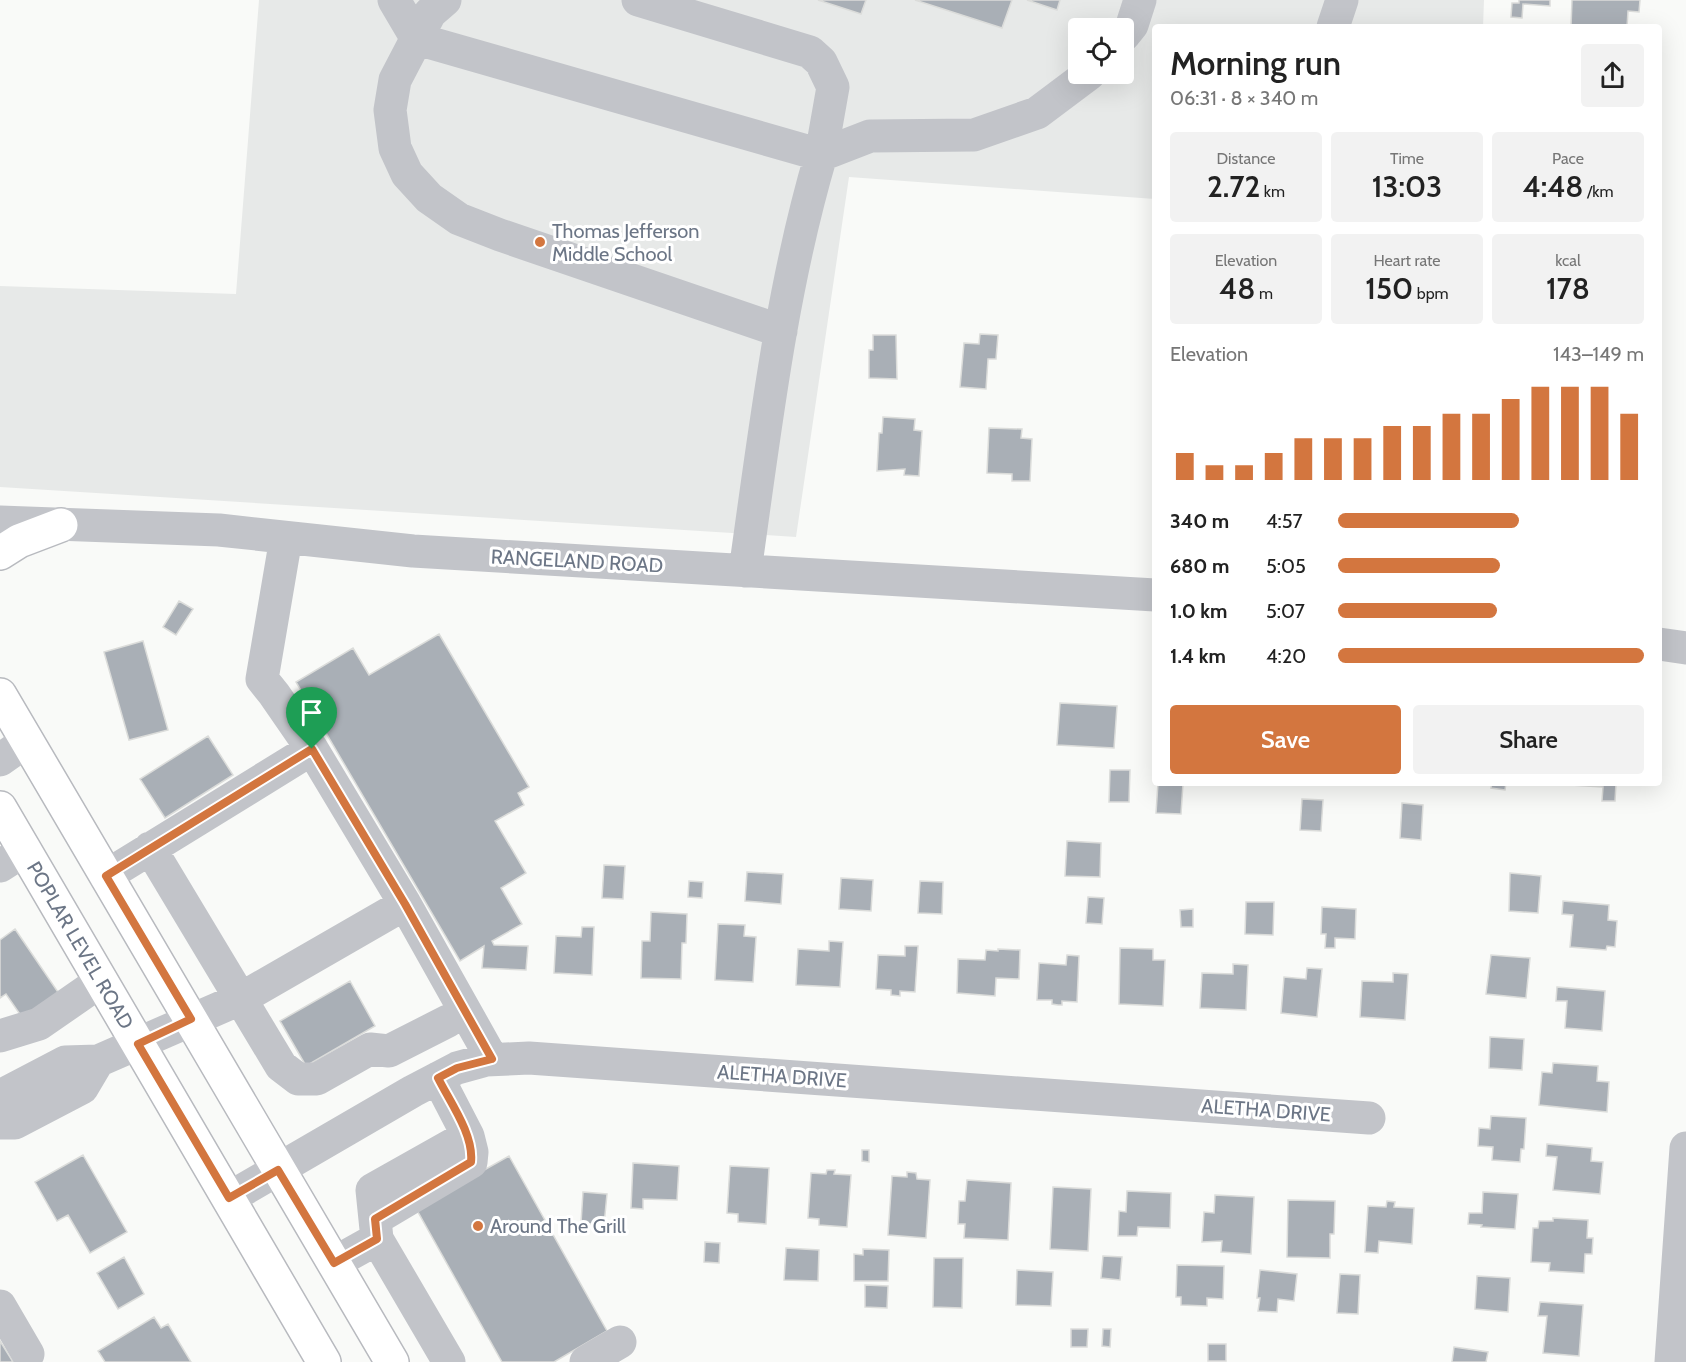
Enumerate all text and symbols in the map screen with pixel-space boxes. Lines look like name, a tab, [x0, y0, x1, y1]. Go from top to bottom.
map controls	[1068, 18, 1134, 84]
button: locate	[1068, 18, 1134, 84]
text: Morning run	[1170, 43, 1341, 83]
button: share	[1581, 44, 1644, 107]
text: 06:31 · 8 × 340 m	[1170, 86, 1318, 110]
text: Distance	[1217, 149, 1275, 168]
text: Time	[1390, 149, 1424, 168]
text: Pace	[1552, 149, 1584, 168]
text: 2.72	[1207, 168, 1260, 205]
text: 13:03	[1372, 168, 1442, 205]
text: 4:48	[1523, 168, 1584, 205]
text: km	[1260, 182, 1285, 201]
text: /km	[1584, 182, 1613, 201]
place label: Thomas Jefferson Middle School	[552, 219, 699, 266]
marker: Thomas Jefferson Middle School	[533, 235, 547, 249]
text: Elevation	[1215, 251, 1277, 270]
text: Heart rate	[1374, 251, 1440, 270]
text: kcal	[1555, 251, 1581, 270]
text: 48	[1219, 270, 1255, 307]
text: 150	[1365, 270, 1413, 307]
text: 178	[1546, 270, 1590, 307]
text: m	[1255, 284, 1273, 303]
text: bpm	[1413, 284, 1449, 303]
text: Elevation	[1170, 342, 1248, 366]
text: 143–149 m	[1553, 342, 1644, 366]
text: 340 m	[1170, 509, 1229, 533]
text: 4:57	[1266, 509, 1303, 533]
street label: RANGELAND ROAD	[490, 545, 664, 577]
text: 680 m	[1170, 554, 1229, 578]
text: 5:05	[1266, 554, 1306, 578]
text: 1.0 km	[1170, 599, 1227, 623]
text: 5:07	[1266, 599, 1305, 623]
text: 1.4 km	[1170, 644, 1226, 668]
text: 4:20	[1266, 644, 1306, 668]
pin	[286, 687, 337, 749]
icon: arrive	[295, 696, 328, 729]
button: Save	[1170, 705, 1401, 774]
button: Share	[1413, 705, 1644, 774]
street label: POPLAR LEVEL ROAD	[22, 857, 139, 1033]
street label: ALETHA DRIVE	[716, 1059, 848, 1093]
street label: ALETHA DRIVE	[1200, 1093, 1332, 1127]
place label: Around The Grill	[490, 1214, 626, 1238]
marker: Around The Grill	[471, 1219, 485, 1233]

